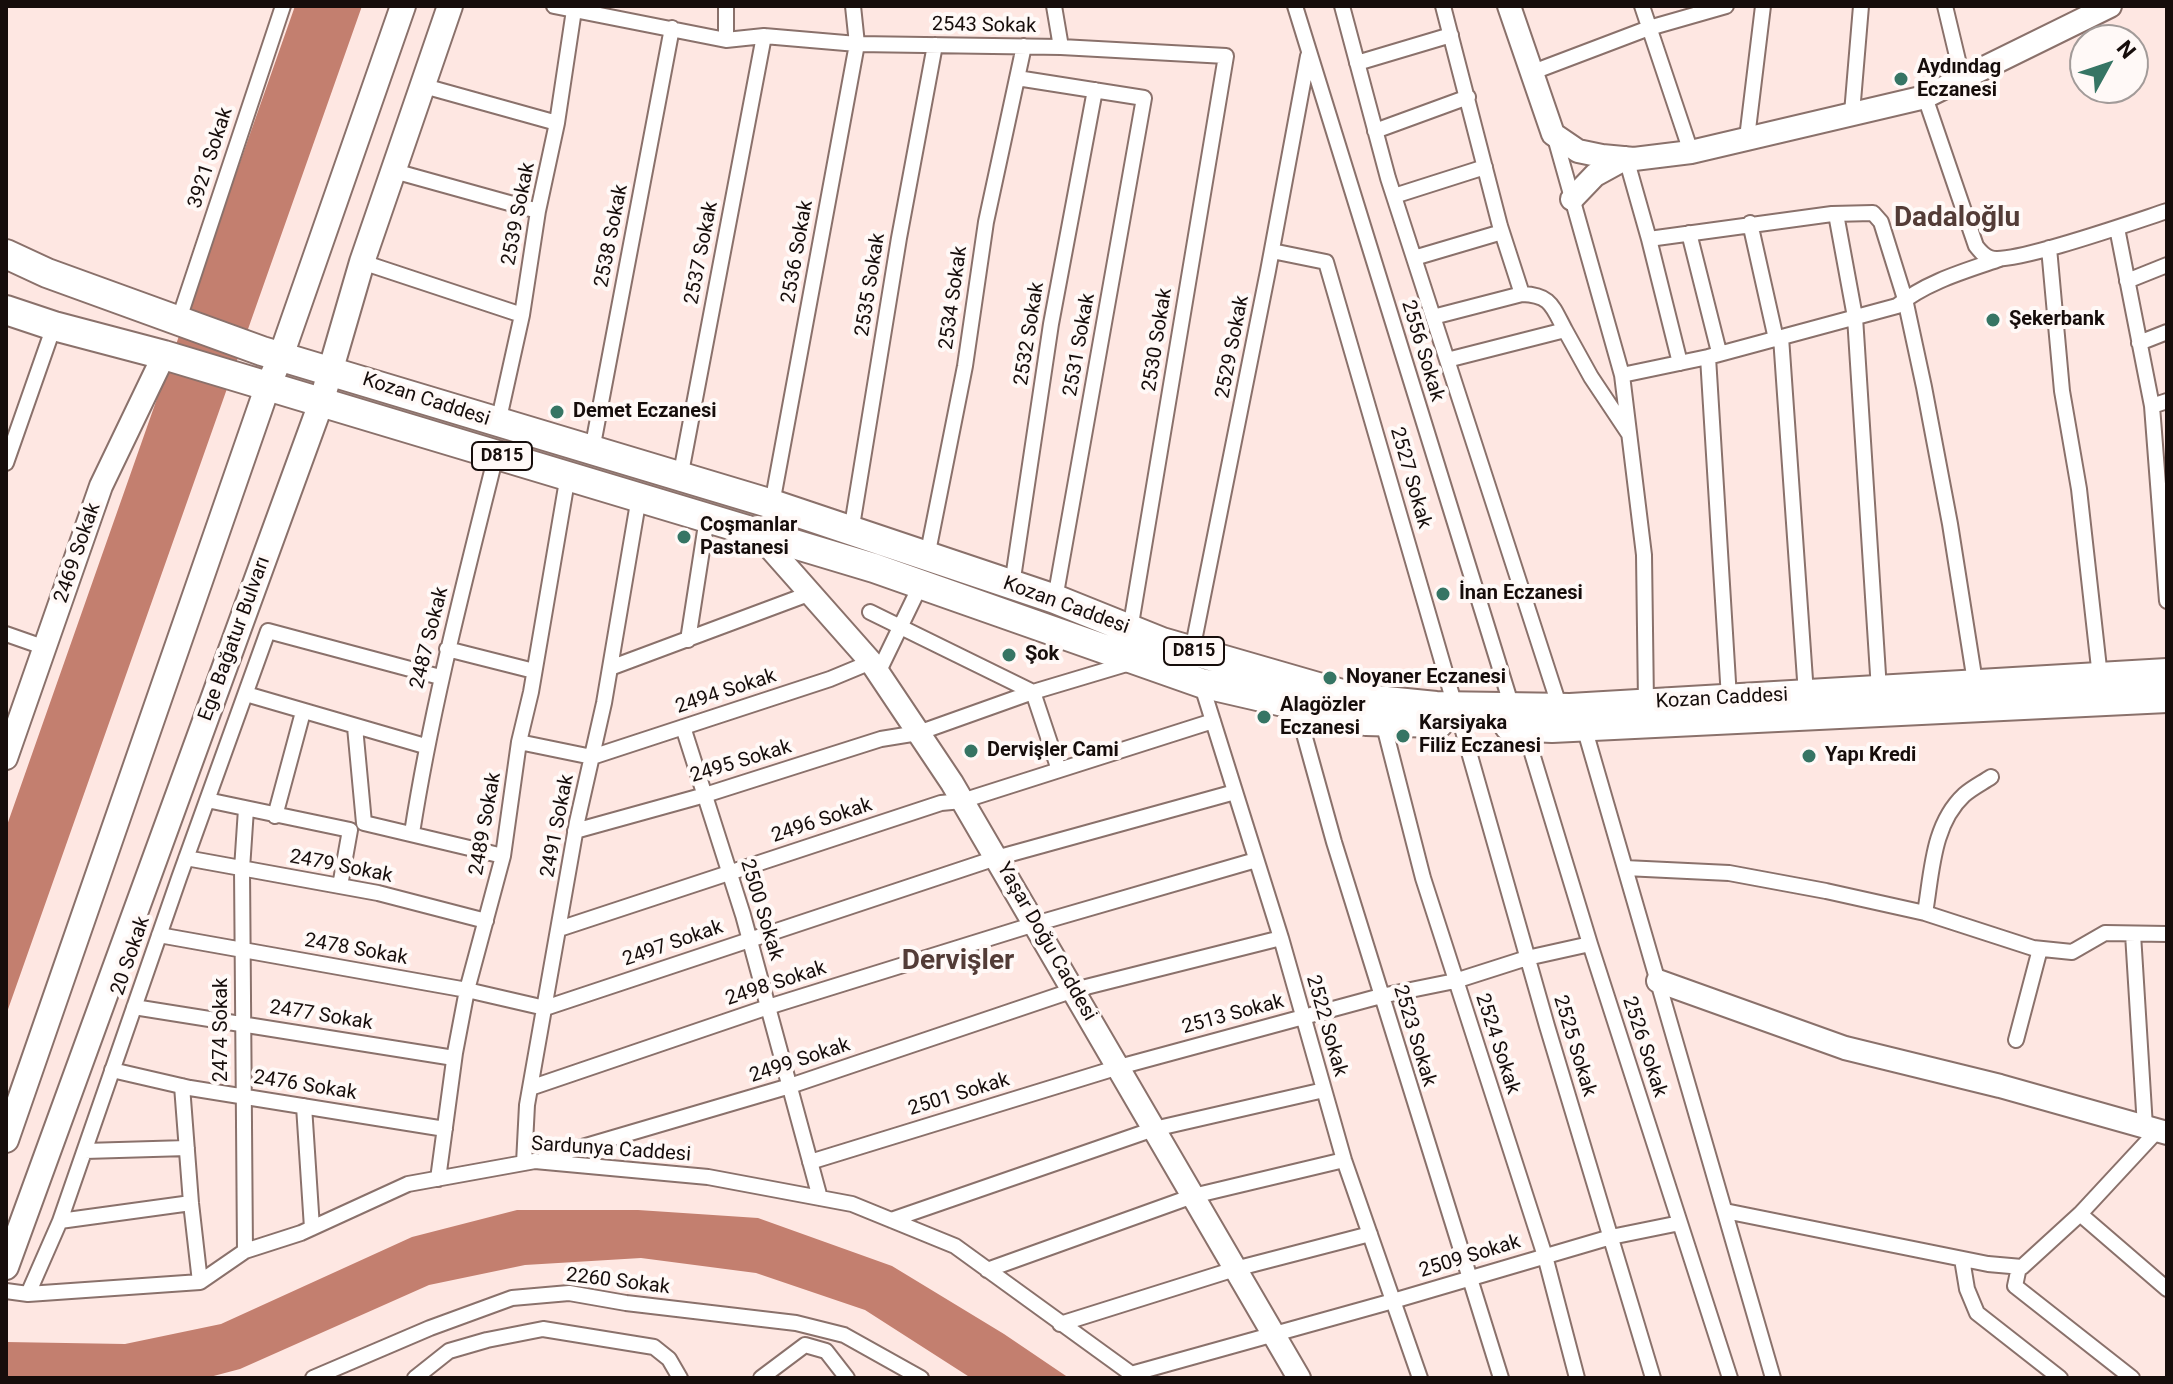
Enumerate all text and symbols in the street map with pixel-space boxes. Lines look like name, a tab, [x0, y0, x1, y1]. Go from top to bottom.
street label: 2543 Sokak	[932, 13, 1036, 39]
north arrow	[2069, 24, 2149, 104]
text: N	[2112, 36, 2141, 64]
place label: Aydındag Eczanesi	[1917, 56, 2001, 103]
marker: Aydındag Eczanesi	[1892, 70, 1910, 88]
street label: 3921 Sokak	[183, 105, 239, 211]
street label: 2539 Sokak	[497, 160, 541, 268]
street label: 2538 Sokak	[590, 182, 634, 290]
street label: 2537 Sokak	[680, 199, 724, 307]
street label: 2536 Sokak	[777, 199, 819, 305]
district label: Dadaloğlu	[1894, 202, 2020, 236]
street label: 2535 Sokak	[851, 232, 891, 338]
street label: 2534 Sokak	[935, 245, 973, 351]
street label: 2532 Sokak	[1010, 281, 1050, 387]
street label: 2530 Sokak	[1138, 287, 1178, 393]
street label: 2531 Sokak	[1059, 292, 1101, 398]
street label: 2529 Sokak	[1211, 293, 1255, 401]
street label: 2556 Sokak	[1395, 298, 1449, 404]
place label: Şekerbank	[2009, 308, 2105, 332]
marker: Şekerbank	[1984, 311, 2002, 329]
street label: Kozan Caddesi	[359, 368, 493, 432]
place label: Demet Eczanesi	[573, 400, 717, 424]
marker: Demet Eczanesi	[548, 403, 566, 421]
street label: 2527 Sokak	[1384, 425, 1436, 531]
road number: D815	[472, 442, 532, 470]
street label: 2469 Sokak	[50, 500, 106, 606]
place label: Coşmanlar Pastanesi	[700, 514, 797, 561]
marker: Coşmanlar Pastanesi	[675, 528, 693, 546]
street label: Ege Bağatur Bulvarı	[194, 554, 276, 724]
street label: Kozan Caddesi	[1000, 572, 1132, 640]
place label: İnan Eczanesi	[1459, 582, 1583, 606]
street label: 2487 Sokak	[406, 584, 454, 692]
marker: İnan Eczanesi	[1434, 585, 1452, 603]
road number: D815	[1164, 637, 1224, 665]
place label: Şok	[1025, 643, 1059, 667]
marker: Şok	[1000, 646, 1018, 664]
street label: 2494 Sokak	[673, 664, 779, 720]
place label: Noyaner Eczanesi	[1346, 666, 1506, 690]
marker: Noyaner Eczanesi	[1321, 669, 1339, 687]
street label: Kozan Caddesi	[1655, 684, 1789, 714]
place label: Alagözler Eczanesi	[1280, 694, 1366, 741]
marker: Alagözler Eczanesi	[1255, 708, 1273, 726]
place label: Karsiyaka Filiz Eczanesi	[1419, 712, 1541, 759]
marker: Karsiyaka Filiz Eczanesi	[1394, 727, 1412, 745]
street label: 2495 Sokak	[688, 735, 794, 789]
place label: Dervişler Cami	[987, 739, 1119, 763]
marker: Dervişler Cami	[962, 742, 980, 760]
place label: Yapı Kredi	[1825, 744, 1916, 768]
marker: Yapı Kredi	[1800, 747, 1818, 765]
street label: 2489 Sokak	[465, 771, 507, 877]
street label: 2491 Sokak	[536, 772, 580, 880]
street label: 2496 Sokak	[769, 793, 875, 849]
street label: 2479 Sokak	[287, 845, 395, 889]
street label: 2500 Sokak	[734, 857, 788, 963]
street label: Yaşar Doğu Caddesi	[991, 858, 1101, 1026]
street label: 20 Sokak	[106, 913, 156, 999]
street label: 2497 Sokak	[620, 916, 726, 972]
street label: 2478 Sokak	[303, 929, 409, 971]
district label: Dervişler	[902, 945, 1014, 979]
street label: 2498 Sokak	[723, 956, 829, 1012]
street label: 2522 Sokak	[1300, 973, 1352, 1079]
street label: 2474 Sokak	[210, 978, 234, 1082]
street label: 2523 Sokak	[1387, 983, 1441, 1089]
street label: 2513 Sokak	[1179, 990, 1287, 1040]
street label: 2524 Sokak	[1469, 991, 1525, 1097]
street label: 2525 Sokak	[1547, 993, 1601, 1099]
street label: 2526 Sokak	[1616, 994, 1672, 1100]
street label: 2477 Sokak	[268, 996, 374, 1036]
street label: 2499 Sokak	[747, 1033, 853, 1089]
street label: 2476 Sokak	[252, 1066, 358, 1106]
street label: 2501 Sokak	[906, 1068, 1012, 1122]
street label: Sardunya Caddesi	[530, 1132, 692, 1168]
street label: 2509 Sokak	[1417, 1230, 1523, 1284]
street label: 2260 Sokak	[565, 1264, 671, 1300]

